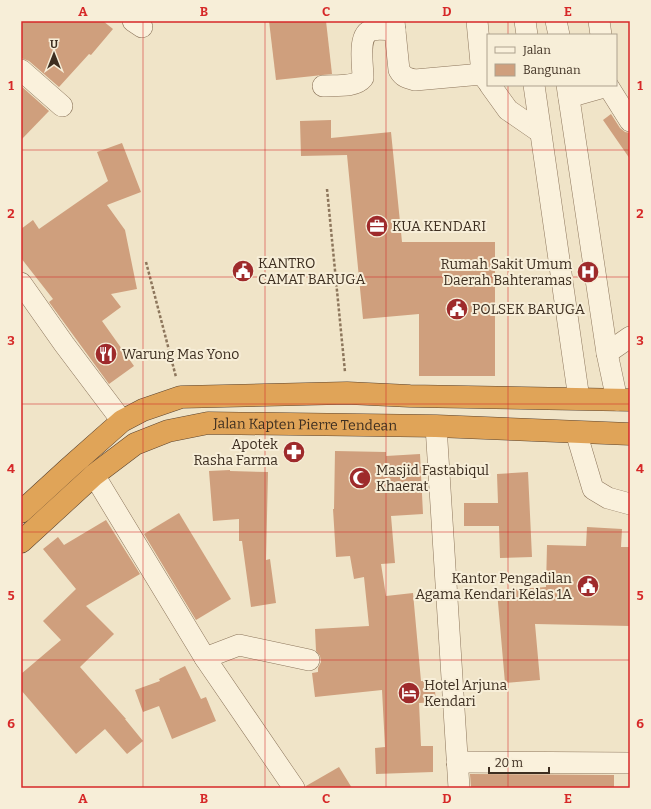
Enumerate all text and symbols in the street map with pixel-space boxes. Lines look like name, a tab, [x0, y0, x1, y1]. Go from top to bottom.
text: A	[78, 4, 88, 19]
text: B	[200, 4, 208, 19]
text: C	[322, 4, 330, 19]
text: D	[442, 4, 452, 19]
text: E	[564, 4, 572, 19]
north arrow	[34, 34, 74, 74]
legend	[487, 34, 617, 86]
text: U	[50, 38, 58, 51]
text: Jalan	[522, 43, 551, 57]
text: Bangunan	[523, 63, 581, 77]
text: 1	[8, 78, 14, 93]
text: 1	[637, 78, 643, 93]
text: 2	[7, 206, 15, 221]
text: 2	[636, 206, 644, 221]
office icon: KUA KENDARI	[364, 213, 390, 239]
place label: KUA KENDARI	[392, 218, 486, 235]
place label: KANTRO CAMAT BARUGA	[258, 255, 365, 288]
place label: Rumah Sakit Umum Daerah Bahteramas	[440, 256, 573, 289]
public building icon: KANTRO CAMAT BARUGA	[230, 258, 256, 284]
hospital icon: Rumah Sakit Umum Daerah Bahteramas	[575, 259, 601, 285]
public building icon: POLSEK BARUGA	[444, 296, 470, 322]
place label: POLSEK BARUGA	[472, 301, 585, 318]
text: 3	[7, 333, 15, 348]
text: 3	[636, 333, 644, 348]
restaurant icon: Warung Mas Yono	[93, 341, 119, 367]
place label: Warung Mas Yono	[122, 346, 239, 363]
street label: Jalan Kapten Pierre Tendean	[212, 415, 397, 434]
place label: Apotek Rasha Farma	[193, 436, 278, 469]
pharmacy icon: Apotek Rasha Farma	[281, 439, 307, 465]
text: 4	[7, 461, 15, 476]
text: 4	[636, 461, 644, 476]
place label: Masjid Fastabiqul Khaerat	[376, 462, 489, 495]
mosque icon: Masjid Fastabiqul Khaerat	[347, 465, 373, 491]
place label: Kantor Pengadilan Agama Kendari Kelas 1A	[415, 570, 572, 603]
public building icon: Kantor Pengadilan Agama Kendari Kelas 1A	[575, 573, 601, 599]
text: 5	[7, 588, 15, 603]
text: 5	[636, 588, 644, 603]
place label: Hotel Arjuna Kendari	[424, 677, 508, 710]
hotel icon: Hotel Arjuna Kendari	[396, 680, 422, 706]
text: 6	[7, 716, 15, 731]
text: 6	[636, 716, 644, 731]
scale bar	[489, 749, 549, 775]
text: 20 m	[495, 756, 524, 770]
text: A	[78, 791, 88, 806]
text: B	[200, 791, 208, 806]
text: C	[322, 791, 330, 806]
text: D	[442, 791, 452, 806]
text: E	[564, 791, 572, 806]

